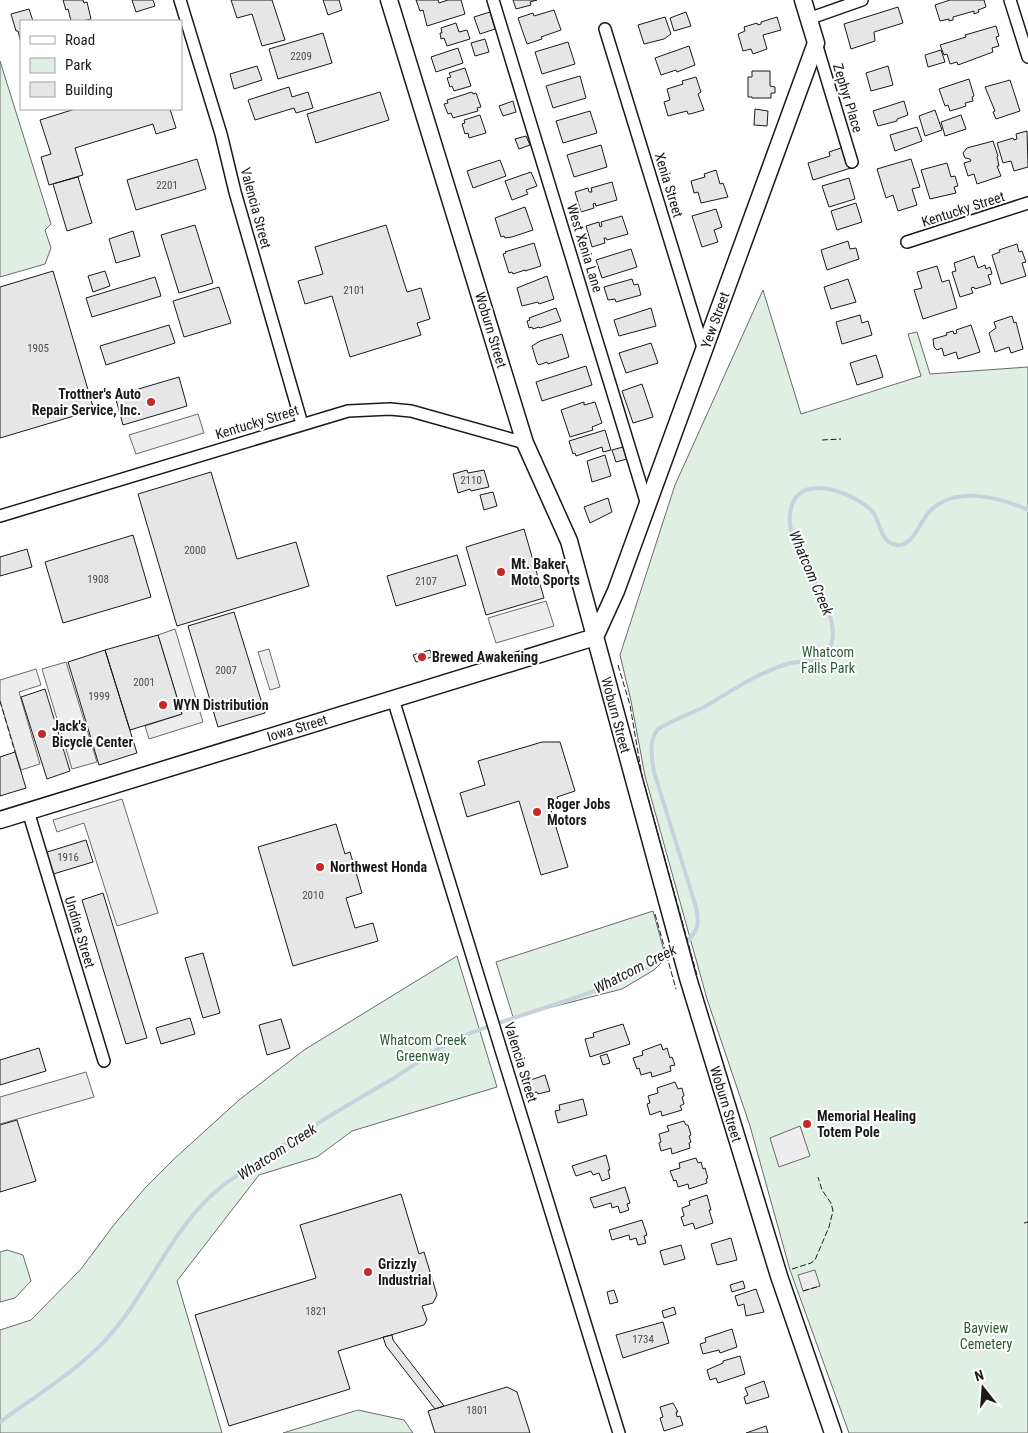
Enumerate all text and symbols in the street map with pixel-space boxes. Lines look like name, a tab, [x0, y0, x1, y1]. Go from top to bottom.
legend	[20, 20, 182, 110]
text: Road	[65, 31, 95, 49]
house number: 2209	[290, 50, 312, 63]
text: Park	[65, 56, 92, 74]
street label: Zephyr Place	[830, 62, 866, 135]
text: Building	[65, 81, 113, 99]
street label: Xenia Street	[652, 151, 686, 219]
street label: Valencia Street	[238, 166, 274, 250]
house number: 2201	[156, 179, 178, 192]
street label: Kentucky Street	[919, 188, 1007, 230]
street label: West Xenia Lane	[564, 202, 606, 294]
house number: 2101	[343, 284, 365, 297]
street label: Woburn Street	[472, 290, 510, 370]
street label: Yew Street	[697, 290, 733, 350]
house number: 1905	[27, 342, 49, 355]
place label: Trottner's Auto Repair Service, Inc.	[32, 386, 141, 418]
marker: Trottner's Auto Repair Service, Inc.	[145, 396, 157, 408]
street label: Kentucky Street	[213, 402, 301, 442]
house number: 2110	[460, 474, 482, 487]
water label: Whatcom Creek	[785, 528, 837, 619]
house number: 2000	[184, 544, 206, 557]
place label: Mt. Baker Moto Sports	[511, 556, 580, 588]
marker: Mt. Baker Moto Sports	[495, 566, 507, 578]
house number: 1908	[87, 573, 109, 586]
house number: 2107	[415, 575, 437, 588]
park label: Whatcom Falls Park	[801, 644, 856, 676]
place label: Brewed Awakening	[432, 649, 538, 665]
marker: Brewed Awakening	[416, 651, 428, 663]
house number: 2007	[215, 664, 237, 677]
street label: Woburn Street	[598, 675, 634, 755]
house number: 2001	[133, 676, 155, 689]
house number: 1999	[88, 690, 110, 703]
place label: WYN Distribution	[173, 697, 269, 713]
marker: WYN Distribution	[157, 699, 169, 711]
street label: Iowa Street	[265, 711, 329, 745]
place label: Jack's Bicycle Center	[52, 718, 133, 750]
marker: Jack's Bicycle Center	[36, 728, 48, 740]
place label: Roger Jobs Motors	[547, 796, 610, 828]
marker: Roger Jobs Motors	[531, 806, 543, 818]
house number: 1916	[57, 851, 79, 864]
place label: Northwest Honda	[330, 859, 428, 875]
marker: Northwest Honda	[314, 861, 326, 873]
house number: 2010	[302, 889, 324, 902]
street label: Undine Street	[62, 894, 98, 970]
water label: Whatcom Creek	[591, 940, 680, 998]
street label: Valencia Street	[501, 1020, 541, 1104]
park label: Whatcom Creek Greenway	[379, 1032, 467, 1064]
street label: Woburn Street	[707, 1064, 745, 1144]
place label: Memorial Healing Totem Pole	[817, 1108, 916, 1140]
marker: Memorial Healing Totem Pole	[801, 1118, 813, 1130]
water label: Whatcom Creek	[234, 1120, 320, 1184]
place label: Grizzly Industrial	[378, 1256, 431, 1288]
marker: Grizzly Industrial	[362, 1266, 374, 1278]
house number: 1821	[305, 1305, 327, 1318]
park label: Bayview Cemetery	[960, 1320, 1012, 1352]
house number: 1734	[632, 1333, 654, 1346]
north arrow	[958, 1363, 1008, 1413]
text: N	[973, 1367, 986, 1384]
house number: 1801	[466, 1404, 488, 1417]

